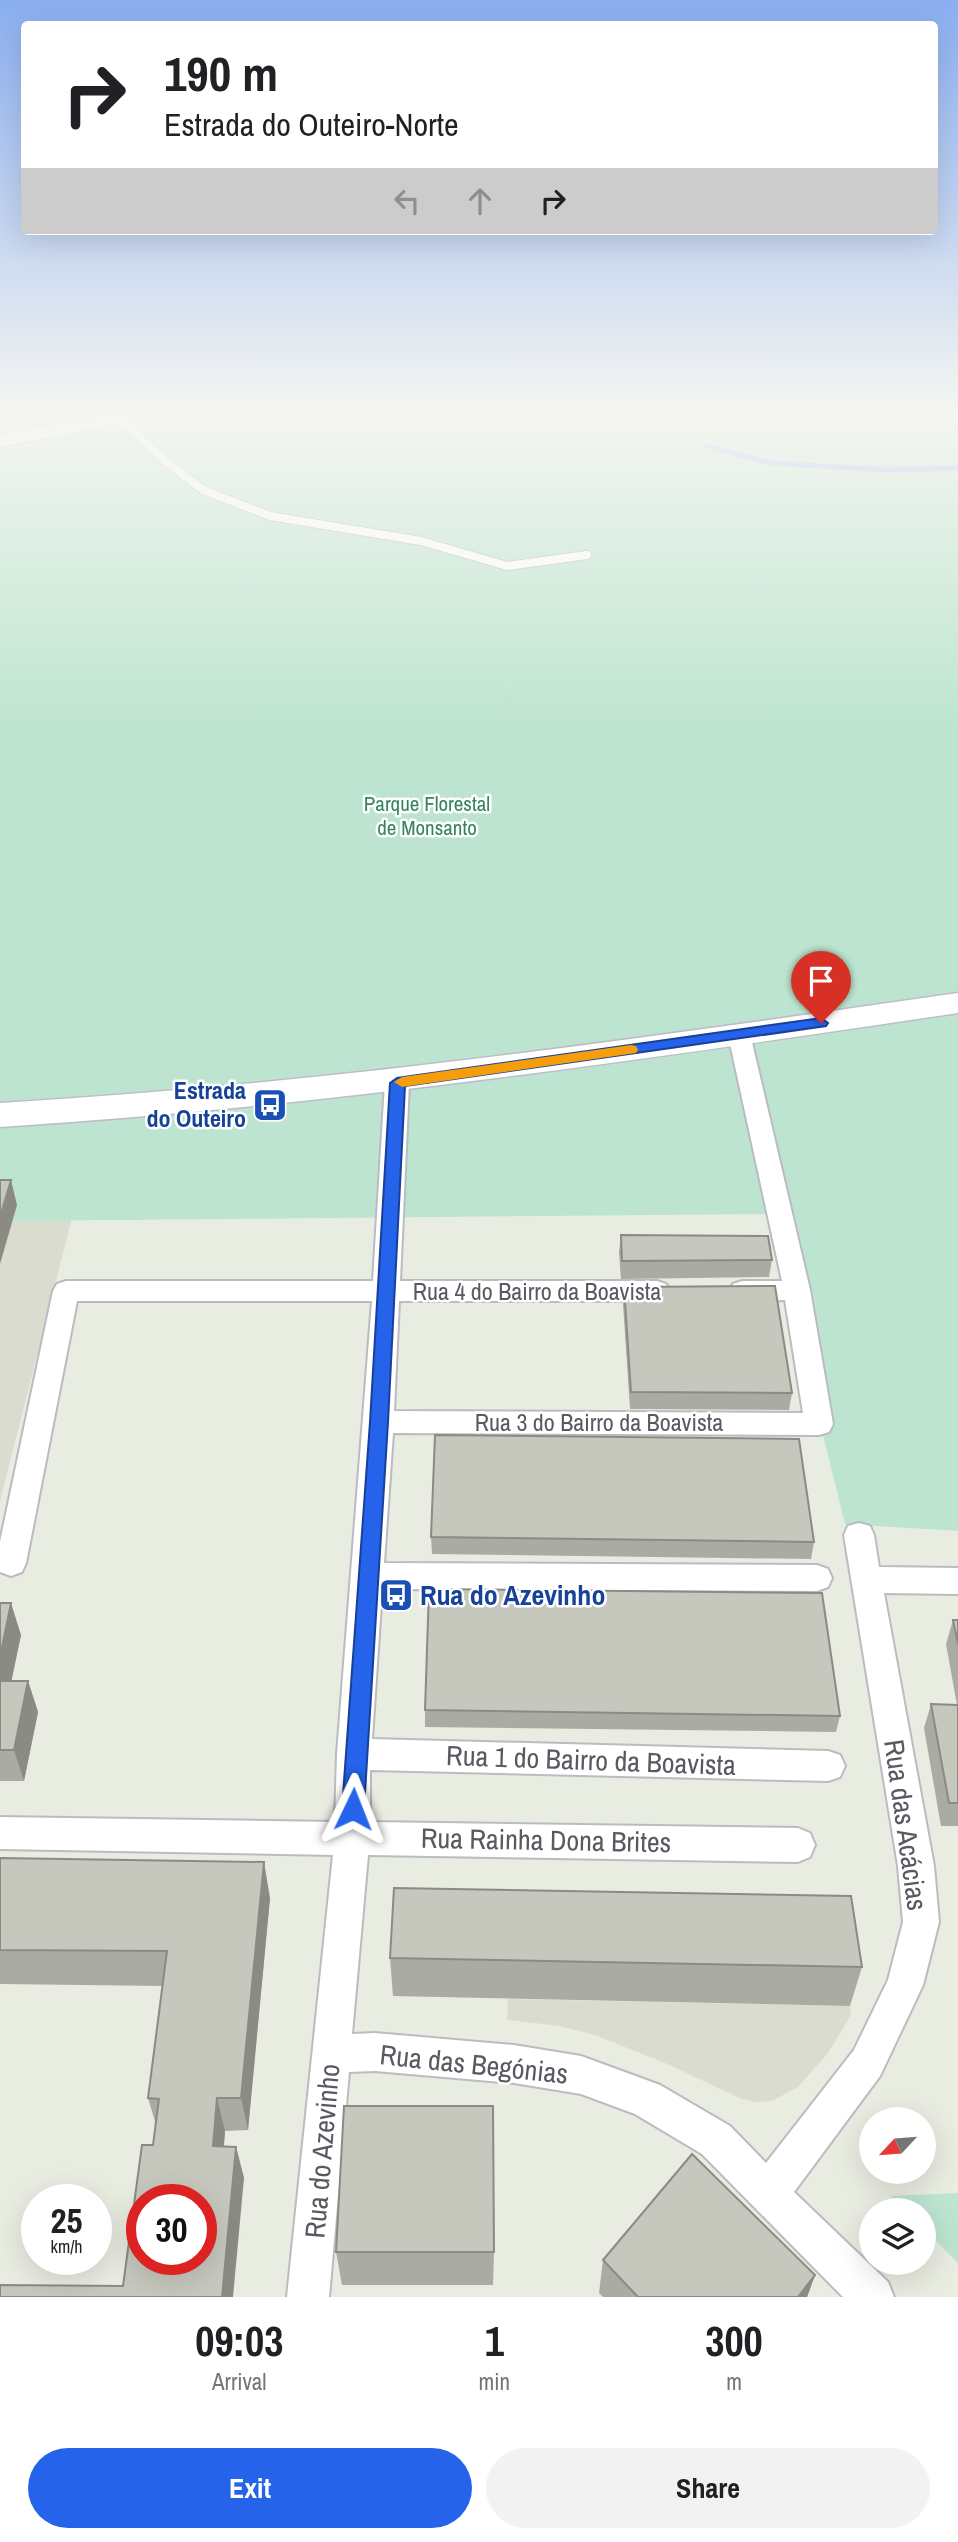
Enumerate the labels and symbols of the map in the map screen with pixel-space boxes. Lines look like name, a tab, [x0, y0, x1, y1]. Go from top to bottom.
park label: Parque Florestal de Monsanto	[364, 789, 490, 842]
pin	[791, 951, 851, 1023]
place label: Estrada do Outeiro	[146, 1074, 246, 1134]
bus stop icon: Estrada do Outeiro	[251, 1086, 289, 1124]
street label: Rua 4 do Bairro da Boavista	[413, 1275, 661, 1307]
street label: Rua 3 do Bairro da Boavista	[475, 1406, 723, 1438]
bus stop icon: Rua do Azevinho	[377, 1576, 415, 1614]
place label: Rua do Azevinho	[420, 1576, 605, 1614]
street label: Rua 1 do Bairro da Boavista	[446, 1736, 737, 1784]
street label: Rua das Acácias	[875, 1737, 937, 1913]
position arrow	[316, 1772, 390, 1846]
street label: Rua Rainha Dona Brites	[421, 1819, 671, 1861]
street label: Rua das Begónias	[378, 2035, 570, 2093]
street label: Rua do Azevinho	[295, 2062, 349, 2240]
north arrow	[859, 2107, 936, 2184]
speed limit sign: 30	[126, 2184, 217, 2275]

